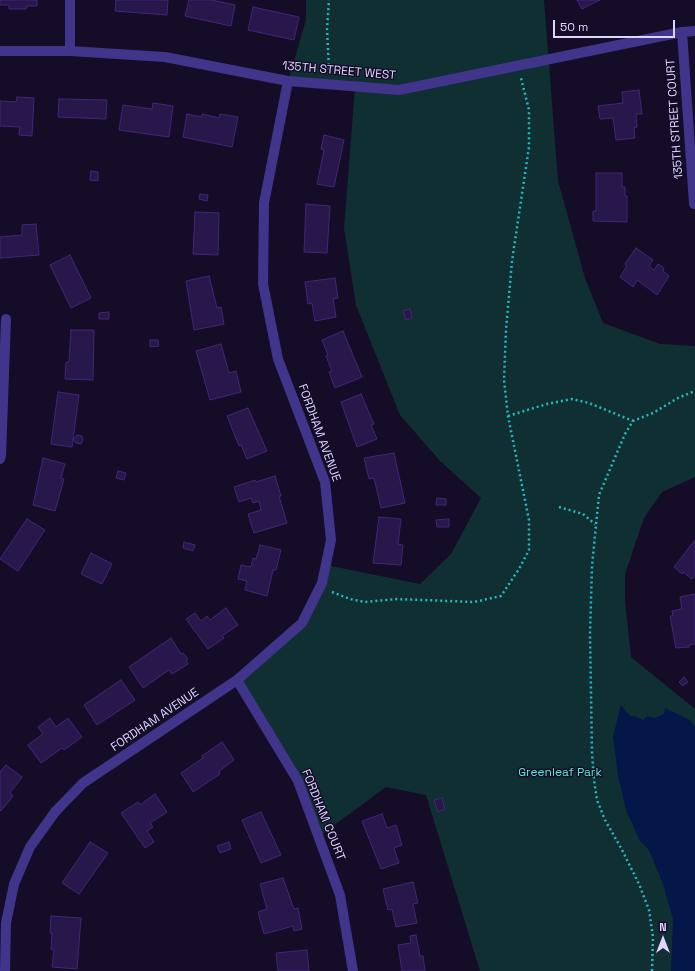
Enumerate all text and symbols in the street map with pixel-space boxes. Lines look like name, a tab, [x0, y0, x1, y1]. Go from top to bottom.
scale bar	[555, 12, 677, 38]
text: 50 m	[560, 19, 588, 35]
street label: 135TH STREET COURT	[664, 58, 686, 180]
street label: 135TH STREET WEST	[282, 59, 396, 83]
street label: FORDHAM AVENUE	[295, 382, 343, 484]
street label: FORDHAM AVENUE	[108, 685, 202, 755]
park label: Greenleaf Park	[518, 766, 602, 780]
street label: FORDHAM COURT	[298, 767, 348, 863]
north arrow	[643, 919, 683, 959]
text: N	[659, 920, 667, 934]

